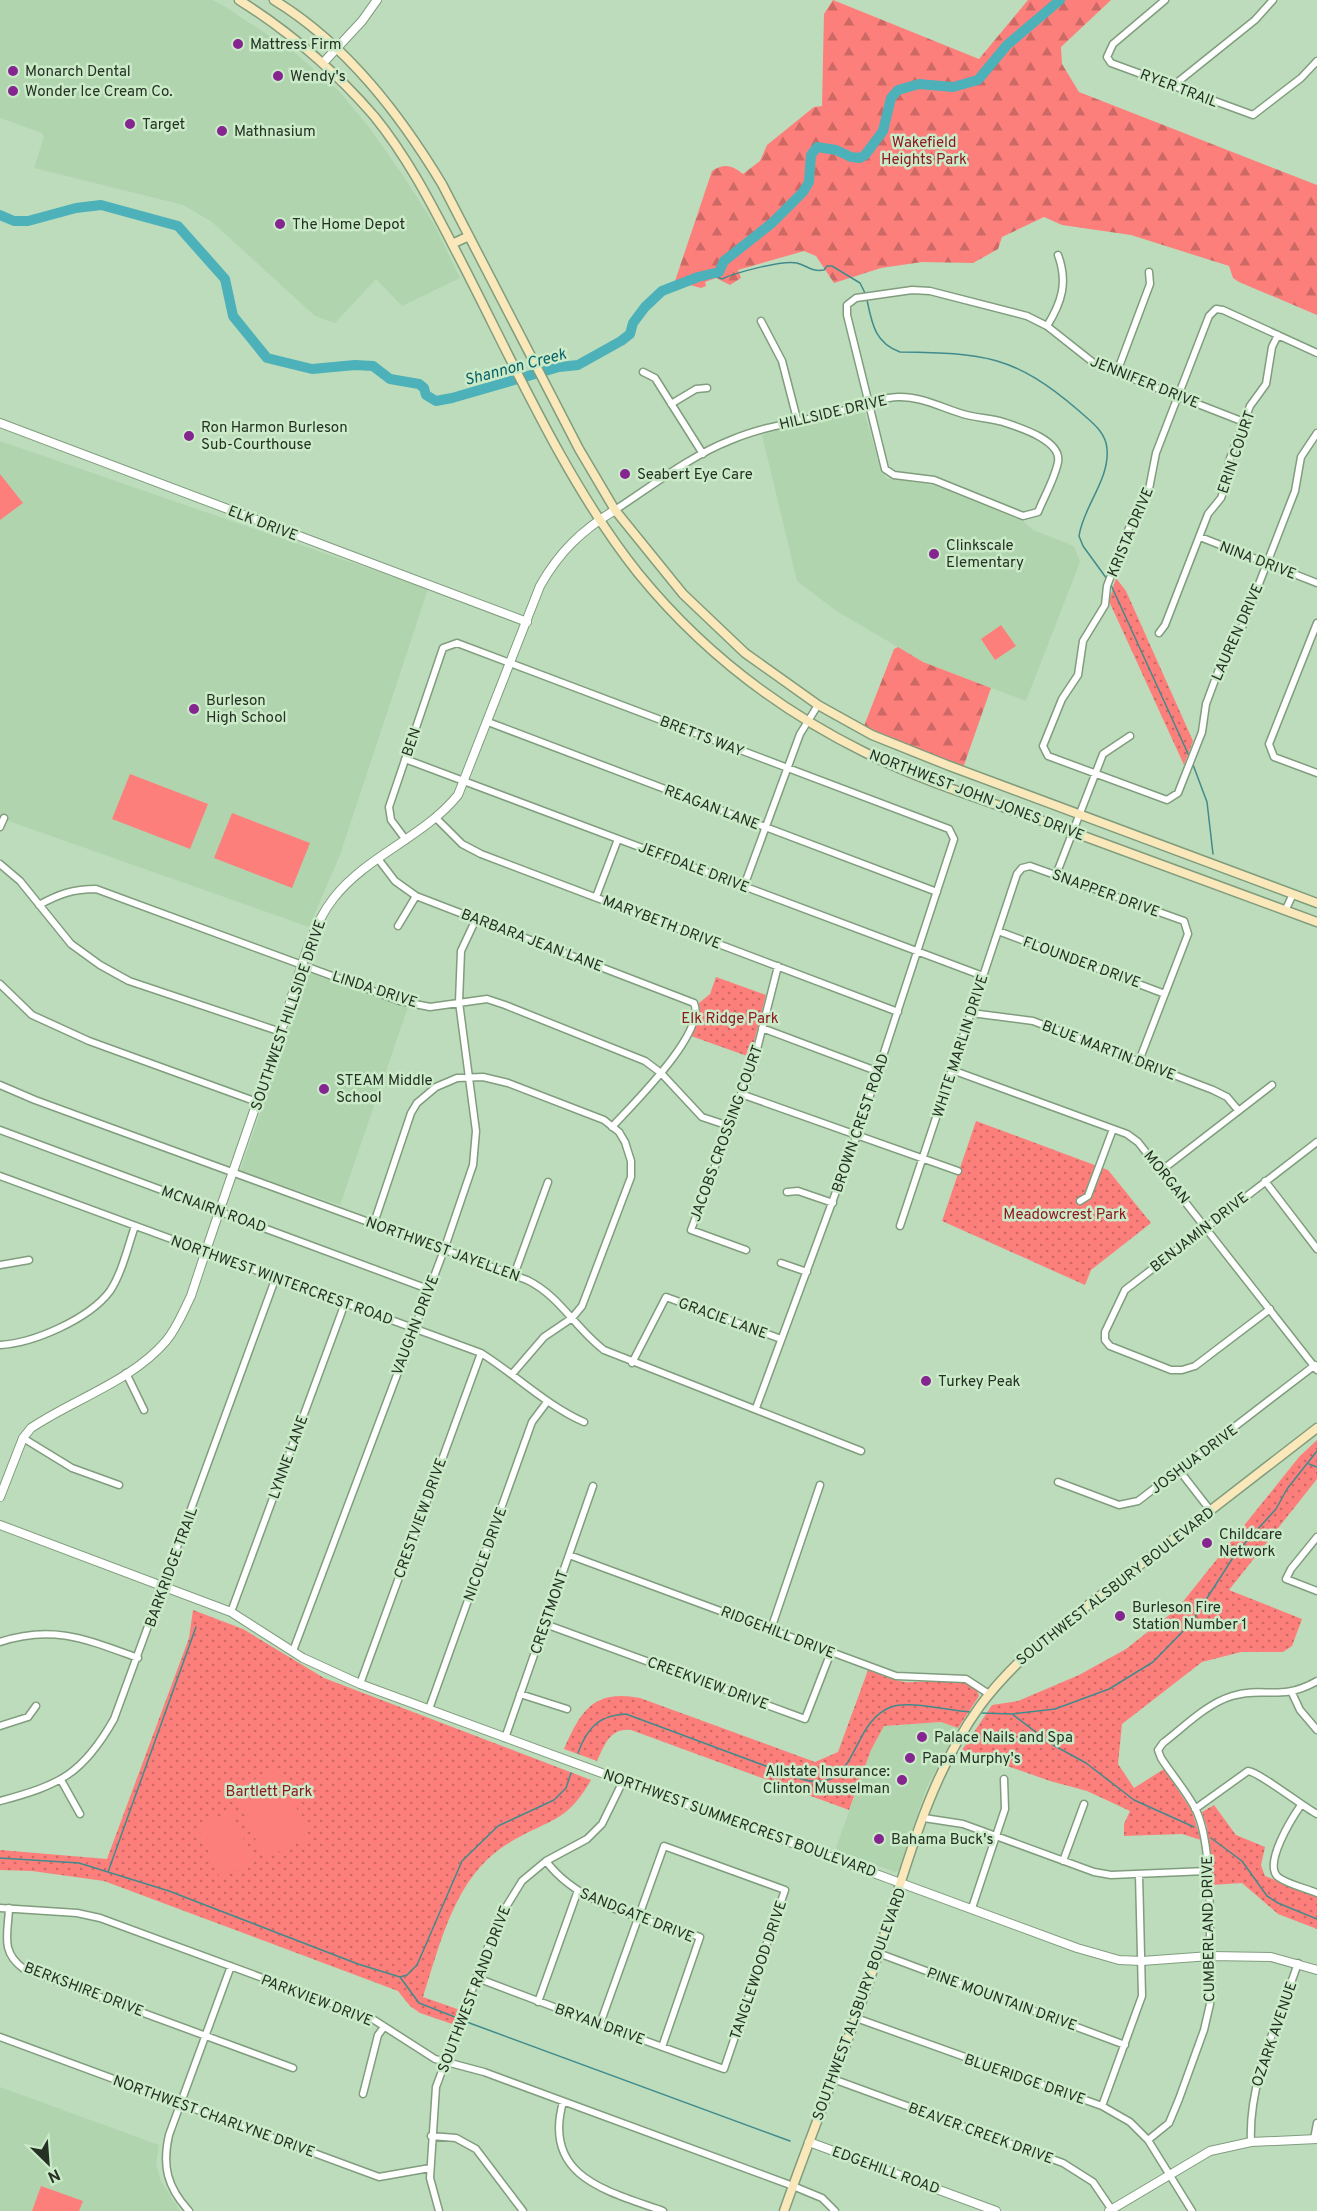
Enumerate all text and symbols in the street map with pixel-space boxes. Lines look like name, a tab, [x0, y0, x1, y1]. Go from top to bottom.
place label: Mattress Firm	[250, 36, 341, 55]
marker: Mattress Firm	[231, 37, 245, 51]
place label: Monarch Dental	[25, 63, 131, 82]
marker: Monarch Dental	[6, 64, 20, 78]
street label: RYER TRAIL	[1137, 66, 1220, 113]
place label: Wendy's	[290, 68, 346, 87]
marker: Wendy's	[271, 69, 285, 83]
place label: Wonder Ice Cream Co.	[25, 83, 173, 102]
marker: Wonder Ice Cream Co.	[6, 84, 20, 98]
place label: Target	[142, 116, 185, 135]
marker: Target	[123, 117, 137, 131]
place label: Mathnasium	[234, 123, 316, 142]
marker: Mathnasium	[215, 124, 229, 138]
park label: Wakefield Heights Park	[881, 134, 967, 170]
place label: The Home Depot	[292, 216, 405, 235]
marker: The Home Depot	[273, 217, 287, 231]
water label: Shannon Creek	[462, 344, 570, 391]
street label: JENNIFER DRIVE	[1087, 353, 1202, 414]
street label: HILLSIDE DRIVE	[778, 392, 889, 435]
street label: ERIN COURT	[1214, 409, 1260, 496]
place label: Ron Harmon Burleson Sub-Courthouse	[201, 419, 348, 455]
marker: Ron Harmon Burleson Sub-Courthouse	[182, 429, 196, 443]
place label: Seabert Eye Care	[637, 466, 753, 485]
marker: Seabert Eye Care	[618, 467, 632, 481]
street label: KRISTA DRIVE	[1104, 485, 1159, 580]
street label: ELK DRIVE	[225, 502, 300, 546]
place label: Clinkscale Elementary	[946, 537, 1024, 573]
street label: NINA DRIVE	[1216, 538, 1299, 585]
marker: Clinkscale Elementary	[927, 547, 941, 561]
street label: LAUREN DRIVE	[1208, 581, 1268, 684]
place label: Burleson High School	[206, 692, 287, 728]
marker: Burleson High School	[187, 702, 201, 716]
street label: BRETTS WAY	[657, 713, 747, 762]
street label: BEN	[399, 726, 426, 759]
street label: NORTHWEST JOHN JONES DRIVE	[866, 746, 1087, 846]
street label: REAGAN LANE	[661, 781, 762, 835]
street label: JEFFDALE DRIVE	[635, 839, 752, 898]
street label: SNAPPER DRIVE	[1049, 866, 1162, 923]
street label: MARYBETH DRIVE	[600, 892, 723, 955]
street label: BARBARA JEAN LANE	[458, 906, 605, 977]
street label: SOUTHWEST HILLSIDE DRIVE	[248, 917, 331, 1114]
street label: FLOUNDER DRIVE	[1020, 933, 1143, 994]
street label: LINDA DRIVE	[329, 968, 420, 1013]
street label: WHITE MARLIN DRIVE	[929, 972, 994, 1120]
park label: Elk Ridge Park	[681, 1010, 779, 1029]
street label: BLUE MARTIN DRIVE	[1039, 1017, 1178, 1086]
street label: JACOBS CROSSING COURT	[687, 1043, 768, 1224]
street label: BROWN CREST ROAD	[829, 1051, 894, 1196]
place label: STEAM Middle School	[336, 1072, 433, 1108]
marker: STEAM Middle School	[317, 1082, 331, 1096]
street label: MORGAN	[1139, 1147, 1193, 1208]
street label: MCNAIRN ROAD	[158, 1183, 269, 1238]
street label: BENJAMIN DRIVE	[1147, 1189, 1253, 1278]
park label: Meadowcrest Park	[1003, 1206, 1127, 1225]
street label: NORTHWEST JAYELLEN	[363, 1214, 522, 1287]
street label: NORTHWEST WINTERCREST ROAD	[168, 1232, 395, 1331]
street label: VAUGHN DRIVE	[389, 1273, 444, 1378]
street label: GRACIE LANE	[675, 1294, 770, 1344]
place label: Turkey Peak	[938, 1373, 1021, 1392]
marker: Turkey Peak	[919, 1374, 933, 1388]
street label: LYNNE LANE	[265, 1413, 313, 1502]
street label: JOSHUA DRIVE	[1148, 1421, 1242, 1499]
street label: CRESTVIEW DRIVE	[391, 1456, 452, 1581]
street label: SOUTHWEST ALSBURY BOULEVARD	[1013, 1504, 1219, 1671]
street label: BARKRIDGE TRAIL	[142, 1505, 203, 1630]
street label: NICOLE DRIVE	[461, 1505, 512, 1604]
place label: Childcare Network	[1219, 1526, 1282, 1562]
marker: Childcare Network	[1200, 1536, 1214, 1550]
street label: CRESTMONT	[527, 1568, 574, 1657]
place label: Burleson Fire Station Number 1	[1132, 1599, 1247, 1635]
street label: RIDGEHILL DRIVE	[718, 1603, 837, 1664]
marker: Burleson Fire Station Number 1	[1113, 1609, 1127, 1623]
street label: CREEKVIEW DRIVE	[644, 1654, 771, 1715]
place label: Palace Nails and Spa	[934, 1729, 1073, 1748]
marker: Palace Nails and Spa	[915, 1730, 929, 1744]
place label: Papa Murphy's	[922, 1750, 1021, 1769]
marker: Papa Murphy's	[903, 1751, 917, 1765]
place label: Allstate Insurance: Clinton Musselman	[763, 1763, 890, 1799]
street label: NORTHWEST SUMMERCREST BOULEVARD	[600, 1766, 879, 1883]
marker: Allstate Insurance: Clinton Musselman	[895, 1773, 909, 1787]
park label: Bartlett Park	[226, 1783, 312, 1802]
place label: Bahama Buck's	[891, 1831, 994, 1850]
marker: Bahama Buck's	[872, 1832, 886, 1846]
street label: CUMBERLAND DRIVE	[1199, 1856, 1220, 2002]
street label: SANDGATE DRIVE	[576, 1885, 696, 1948]
street label: SOUTHWEST ALSBURY BOULEVARD	[809, 1885, 911, 2124]
street label: TANGLEWOOD DRIVE	[727, 1898, 792, 2043]
street label: SOUTHWEST RAND DRIVE	[435, 1903, 516, 2076]
street label: BERKSHIRE DRIVE	[21, 1959, 146, 2022]
street label: PINE MOUNTAIN DRIVE	[924, 1964, 1079, 2036]
street label: PARKVIEW DRIVE	[258, 1971, 375, 2031]
street label: OZARK AVENUE	[1249, 1979, 1302, 2090]
street label: BRYAN DRIVE	[552, 2000, 647, 2051]
street label: BLUERIDGE DRIVE	[961, 2051, 1088, 2110]
street label: NORTHWEST CHARLYNE DRIVE	[110, 2072, 317, 2163]
street label: BEAVER CREEK DRIVE	[905, 2099, 1056, 2170]
north arrow	[18, 2133, 78, 2193]
street label: EDGEHILL ROAD	[829, 2143, 942, 2200]
text: N	[44, 2163, 63, 2186]

